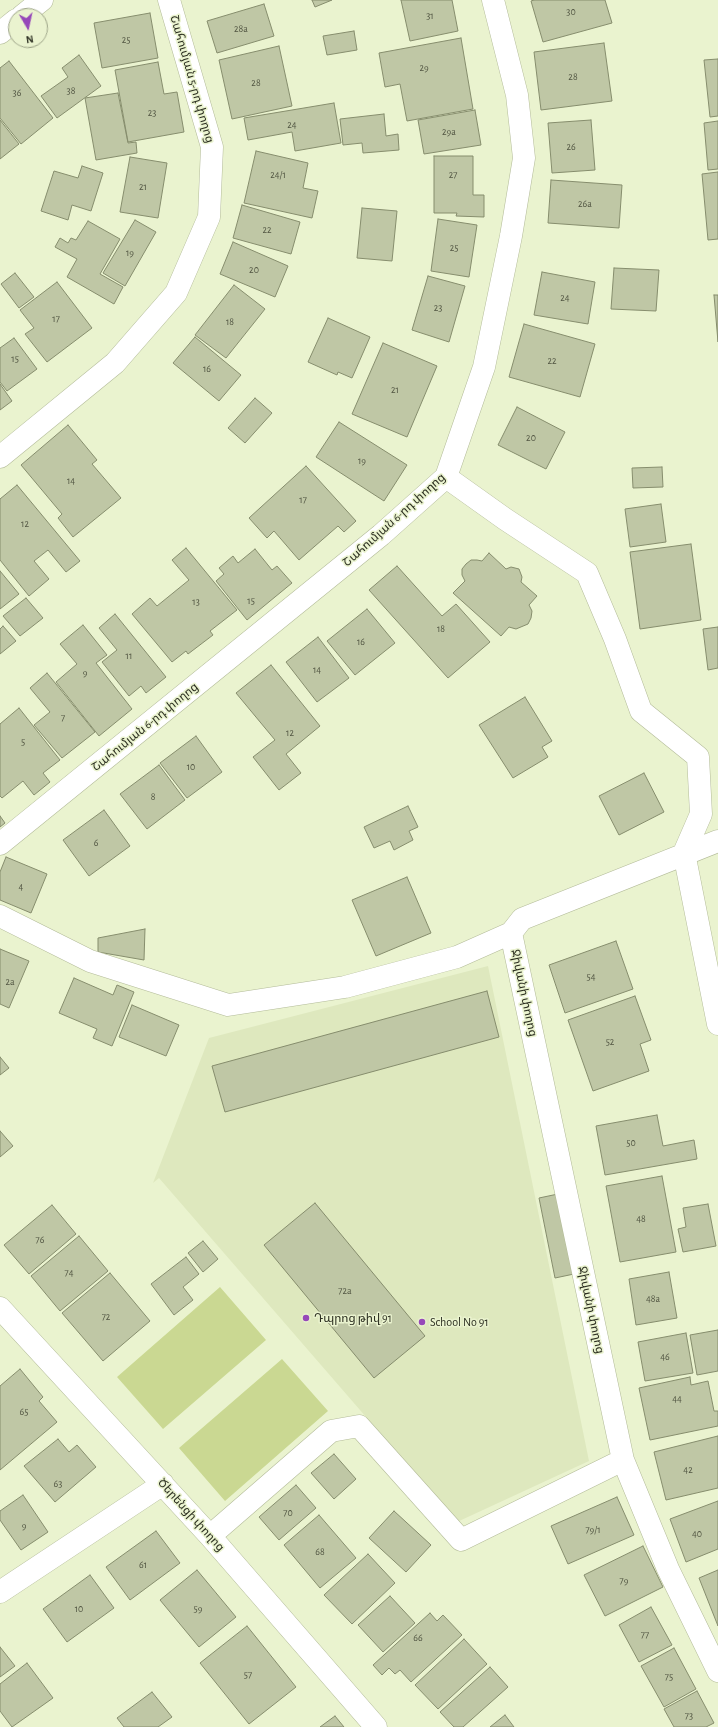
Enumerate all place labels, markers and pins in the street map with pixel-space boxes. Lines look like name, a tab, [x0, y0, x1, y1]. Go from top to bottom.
place label: Դպրոց թիվ 91	[314, 1311, 392, 1325]
marker: Դպրոց թիվ 91	[301, 1313, 311, 1323]
place label: School No 91	[430, 1315, 489, 1329]
marker: School No 91	[417, 1317, 427, 1327]

